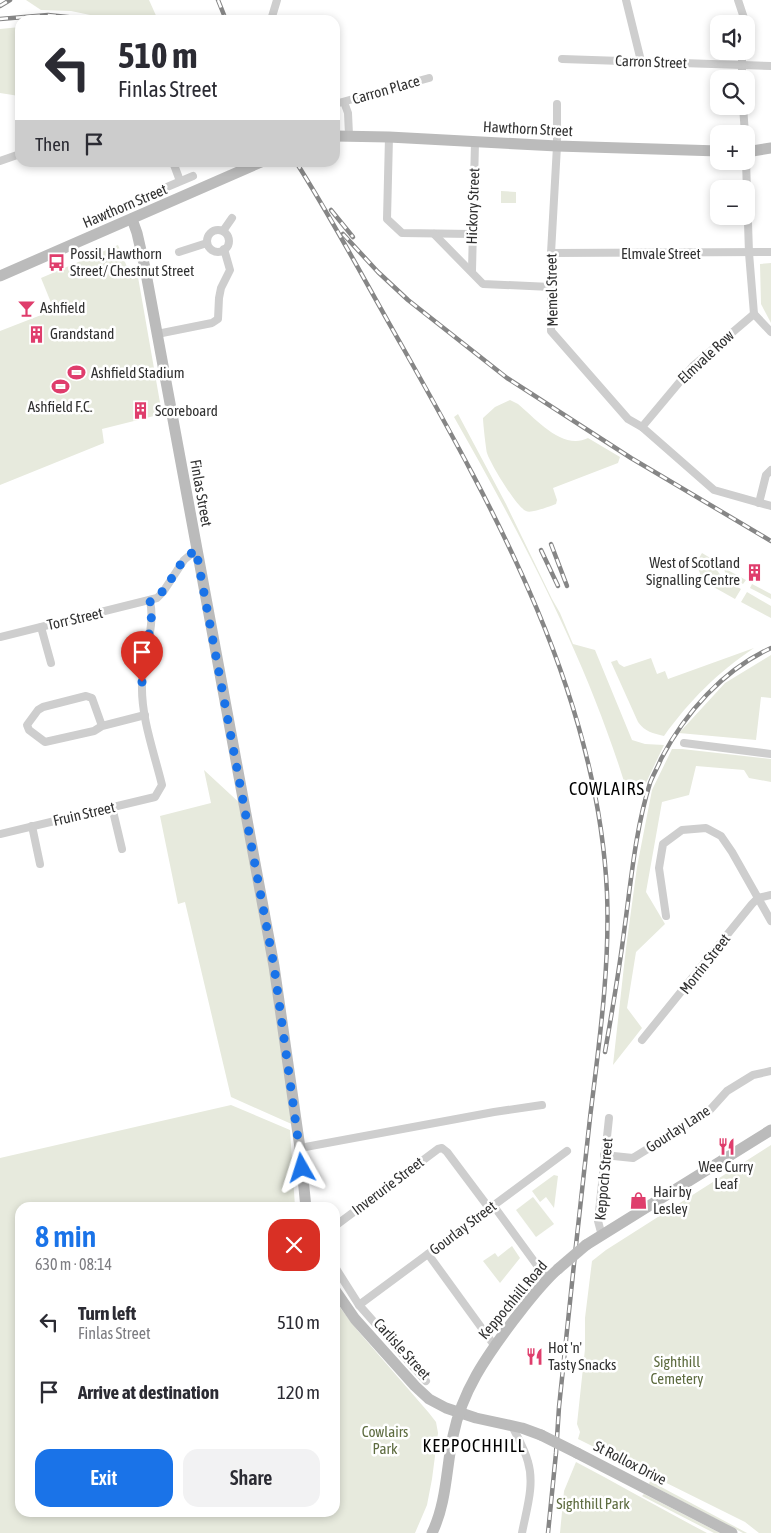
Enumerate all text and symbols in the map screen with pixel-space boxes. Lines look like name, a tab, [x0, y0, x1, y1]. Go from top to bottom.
map controls	[710, 15, 755, 225]
button: sound	[710, 15, 755, 60]
icon: left	[35, 35, 100, 100]
text: 510 m	[118, 35, 197, 75]
street label: Carron Street	[615, 52, 687, 71]
button: search	[710, 70, 755, 115]
street label: Carron Place	[350, 72, 422, 107]
text: Finlas Street	[118, 76, 218, 102]
street label: Hawthorn Street	[483, 118, 573, 139]
button: +	[710, 125, 755, 170]
icon: arrive	[80, 130, 108, 158]
text: Then	[35, 133, 70, 155]
street label: Hickory Street	[463, 167, 482, 245]
street label: Hawthorn Street	[80, 180, 170, 231]
button: −	[710, 180, 755, 225]
place label: Possil, Hawthorn Street/ Chestnut Street	[70, 245, 194, 279]
street label: Elmvale Street	[621, 245, 701, 262]
bus stop icon: Possil, Hawthorn Street/ Chestnut Street	[46, 253, 66, 273]
street label: Memel Street	[542, 253, 561, 327]
bar icon: Ashfield	[16, 298, 36, 318]
place label: Ashfield	[40, 299, 85, 316]
building icon: Grandstand	[26, 324, 46, 344]
place label: Grandstand	[50, 325, 114, 342]
street label: Elmvale Row	[674, 326, 737, 387]
sports icon: Ashfield Stadium	[67, 363, 87, 383]
place label: Ashfield Stadium	[91, 364, 185, 381]
sports icon: Ashfield F.C.	[50, 376, 70, 396]
place label: Ashfield F.C.	[28, 398, 93, 415]
building icon: Scoreboard	[131, 401, 151, 421]
place label: Scoreboard	[155, 402, 218, 419]
street label: Finlas Street	[187, 458, 216, 528]
place label: West of Scotland Signalling Centre	[646, 554, 740, 588]
building icon: West of Scotland Signalling Centre	[744, 562, 764, 582]
street label: Torr Street	[45, 604, 104, 633]
pin	[121, 631, 163, 682]
icon: arrive	[128, 638, 156, 666]
district label: COWLAIRS	[569, 778, 645, 799]
street label: Fruin Street	[51, 798, 117, 829]
street label: Morrin Street	[676, 930, 733, 997]
street label: Gourlay Lane	[643, 1102, 713, 1156]
restaurant icon: Wee Curry Leaf	[716, 1136, 736, 1156]
street label: Keppoch Street	[591, 1137, 616, 1221]
position arrow	[275, 1141, 327, 1193]
street label: Inverurie Street	[349, 1153, 427, 1218]
place label: Wee Curry Leaf	[698, 1158, 754, 1192]
place label: Hair by Lesley	[653, 1183, 692, 1217]
shop icon: Hair by Lesley	[629, 1191, 649, 1211]
street label: Gourlay Street	[426, 1197, 499, 1258]
text: 8 min	[35, 1219, 96, 1253]
button: close	[268, 1219, 320, 1271]
text: 630 m · 08:14	[35, 1255, 112, 1273]
street label: Keppochhill Road	[475, 1257, 550, 1342]
text: Turn left	[78, 1302, 136, 1324]
icon: left	[35, 1308, 63, 1336]
text: 510 m	[277, 1311, 320, 1333]
street label: Carlisle Street	[370, 1315, 434, 1383]
text: Finlas Street	[78, 1324, 151, 1342]
place label: Hot 'n' Tasty Snacks	[548, 1339, 616, 1373]
restaurant icon: Hot 'n' Tasty Snacks	[524, 1347, 544, 1367]
park label: Sighthill Cemetery	[651, 1353, 703, 1387]
icon: arrive	[35, 1378, 63, 1406]
text: Arrive at destination	[78, 1381, 219, 1403]
text: 120 m	[277, 1381, 320, 1403]
park label: Cowlairs Park	[362, 1423, 408, 1457]
district label: KEPPOCHHILL	[422, 1435, 526, 1456]
street label: St Rollox Drive	[591, 1437, 670, 1488]
button: Exit	[35, 1449, 173, 1507]
button: Share	[183, 1449, 320, 1507]
park label: Sighthill Park	[556, 1495, 630, 1512]

